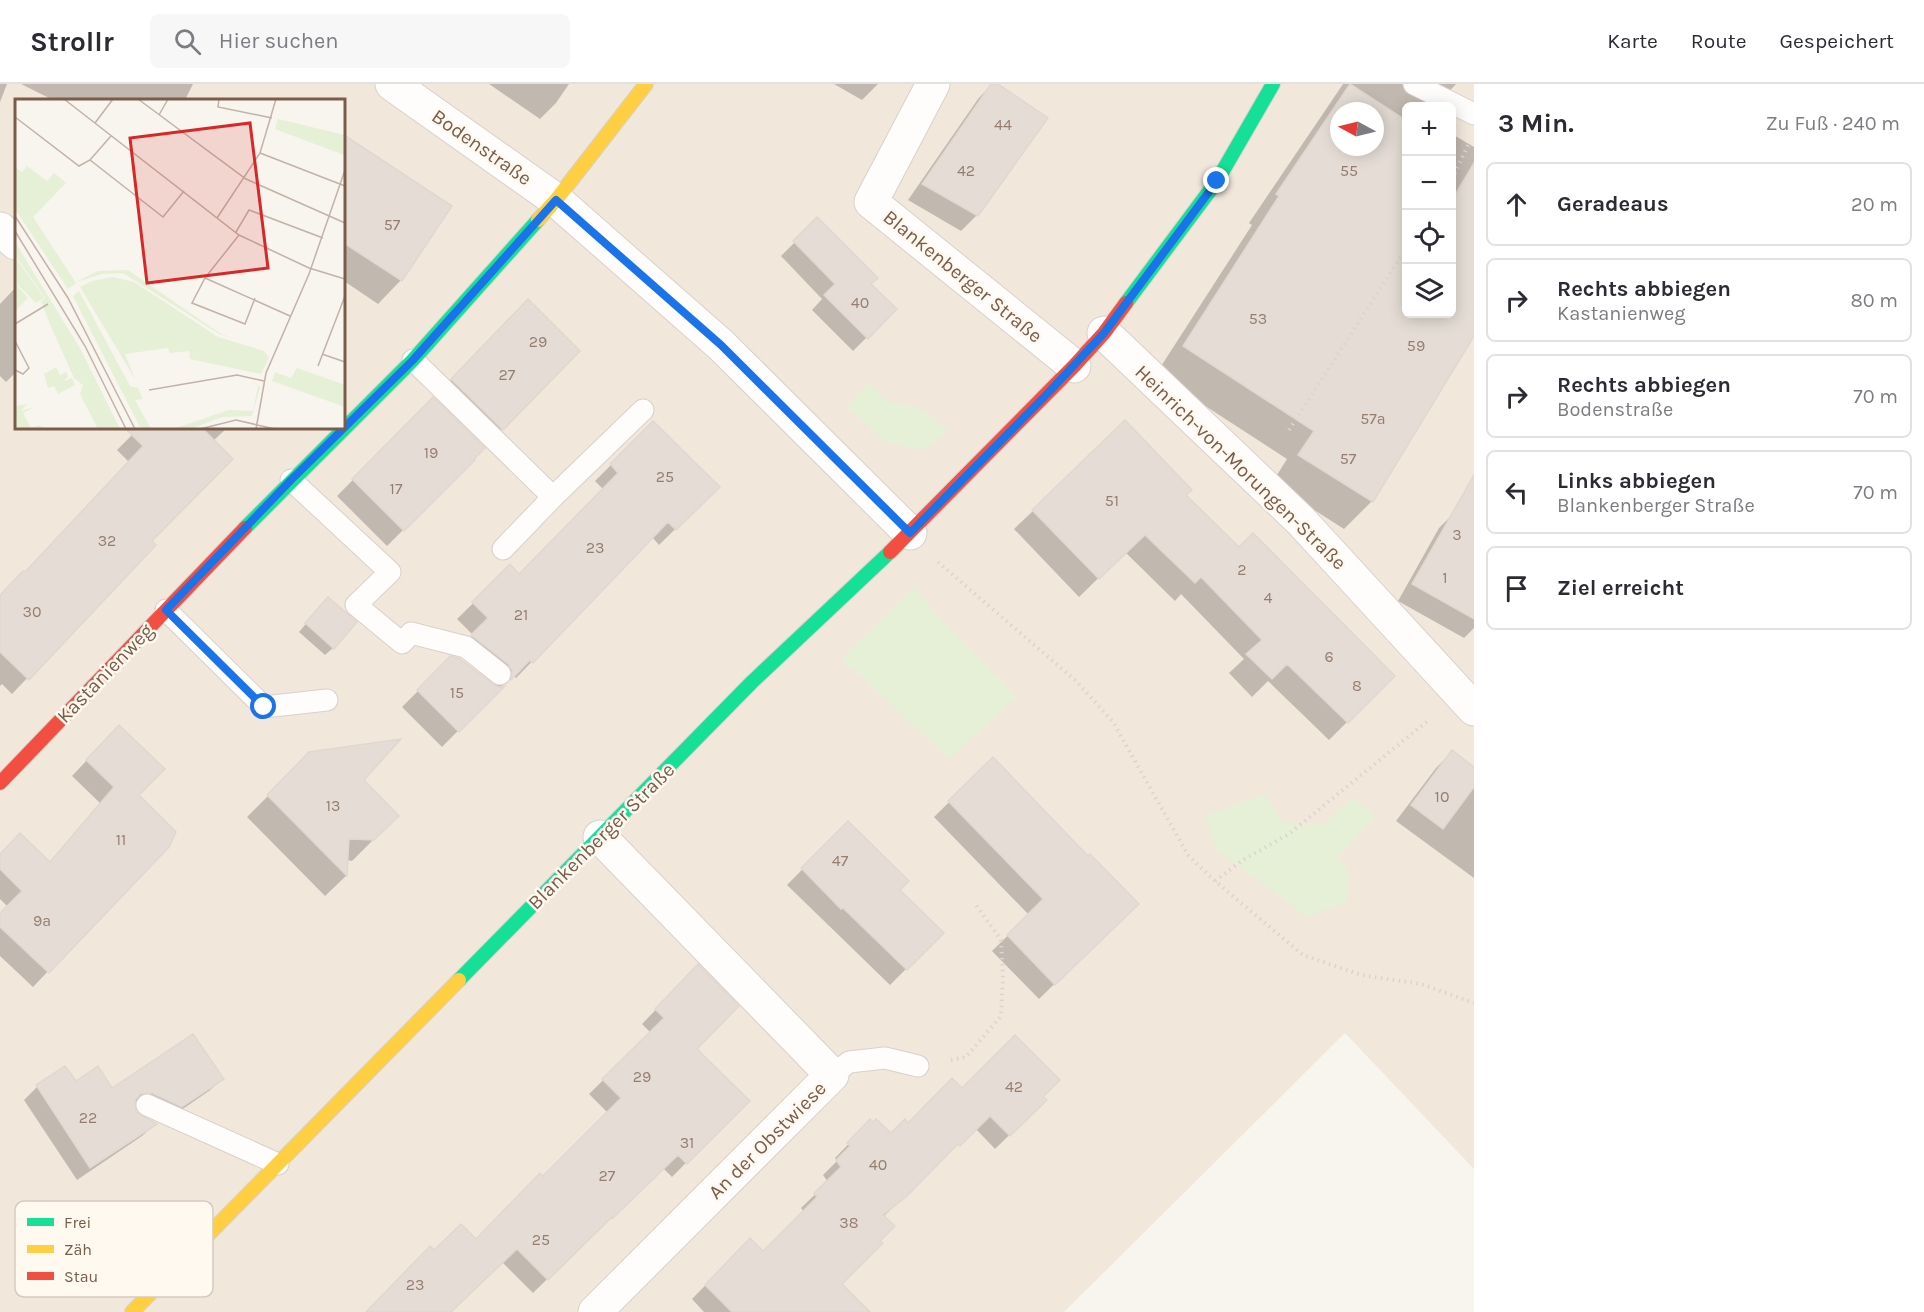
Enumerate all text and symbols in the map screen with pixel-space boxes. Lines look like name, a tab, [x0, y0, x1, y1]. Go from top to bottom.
search box	[150, 14, 570, 68]
text: Strollr	[30, 25, 114, 58]
icon: search	[171, 25, 204, 58]
text: Hier suchen	[219, 28, 339, 54]
text: Karte	[1607, 29, 1658, 53]
text: Route	[1691, 29, 1747, 53]
text: Gespeichert	[1780, 29, 1894, 53]
inset map	[15, 99, 345, 429]
north arrow	[1330, 102, 1384, 156]
map controls	[1402, 102, 1456, 318]
button: +	[1402, 102, 1456, 156]
street label: Bodenstraße	[427, 105, 536, 190]
text: 3 Min.	[1498, 108, 1574, 139]
text: Zu Fuß · 240 m	[1766, 112, 1900, 135]
house number: 44	[994, 115, 1012, 134]
button: −	[1402, 156, 1456, 210]
house number: 42	[957, 161, 975, 180]
house number: 55	[1340, 161, 1358, 180]
route end	[1203, 167, 1229, 193]
icon: ahead	[1500, 188, 1533, 221]
text: Geradeaus	[1557, 191, 1669, 217]
text: 20 m	[1851, 193, 1898, 216]
street label: Blankenberger Straße	[879, 205, 1047, 348]
button: locate	[1402, 210, 1456, 264]
house number: 57	[384, 215, 401, 234]
button: layers	[1402, 264, 1456, 318]
text: Rechts abbiegen	[1557, 276, 1731, 302]
icon: right	[1500, 284, 1533, 317]
text: 80 m	[1850, 289, 1898, 312]
house number: 40	[851, 293, 869, 312]
text: Kastanienweg	[1557, 302, 1686, 325]
house number: 53	[1249, 309, 1267, 328]
house number: 29	[529, 332, 547, 351]
house number: 59	[1407, 336, 1425, 355]
street label: Heinrich-von-Morungen-Straße	[1130, 360, 1351, 574]
house number: 27	[499, 365, 516, 384]
text: Rechts abbiegen	[1557, 372, 1731, 398]
icon: right	[1500, 380, 1533, 413]
text: 70 m	[1853, 385, 1898, 408]
text: Bodenstraße	[1557, 398, 1673, 421]
house number: 57a	[1360, 409, 1386, 428]
house number: 19	[424, 443, 438, 462]
house number: 57	[1340, 449, 1357, 468]
house number: 25	[656, 467, 674, 486]
text: Links abbiegen	[1557, 468, 1716, 494]
icon: left	[1500, 476, 1533, 509]
house number: 17	[390, 479, 403, 498]
text: 70 m	[1853, 481, 1898, 504]
house number: 51	[1105, 491, 1119, 510]
text: Blankenberger Straße	[1557, 494, 1755, 517]
house number: 3	[1452, 525, 1462, 544]
house number: 32	[98, 531, 116, 550]
house number: 23	[586, 538, 604, 557]
house number: 2	[1237, 560, 1247, 579]
house number: 1	[1442, 568, 1448, 587]
icon: arrive	[1500, 572, 1533, 605]
text: Ziel erreicht	[1557, 575, 1684, 601]
house number: 4	[1264, 588, 1273, 607]
house number: 30	[23, 602, 41, 621]
house number: 21	[514, 605, 528, 624]
street label: Kastanienweg	[52, 619, 158, 728]
house number: 6	[1324, 647, 1334, 666]
house number: 8	[1352, 676, 1362, 695]
house number: 15	[450, 683, 464, 702]
route start	[250, 693, 276, 719]
street label: Blankenberger Straße	[523, 758, 679, 914]
house number: 10	[1435, 787, 1449, 806]
house number: 13	[326, 796, 340, 815]
house number: 11	[116, 830, 126, 849]
house number: 47	[832, 851, 849, 870]
house number: 9a	[33, 911, 51, 930]
house number: 29	[633, 1067, 651, 1086]
street label: An der Obstwiese	[704, 1077, 831, 1204]
house number: 42	[1005, 1077, 1023, 1096]
house number: 22	[79, 1108, 97, 1127]
house number: 31	[680, 1133, 694, 1152]
house number: 40	[869, 1155, 887, 1174]
house number: 27	[599, 1166, 616, 1185]
legend	[15, 1201, 213, 1297]
text: Frei	[64, 1213, 91, 1232]
house number: 38	[839, 1213, 859, 1232]
house number: 25	[532, 1230, 550, 1249]
text: Zäh	[64, 1240, 92, 1259]
text: Stau	[64, 1267, 98, 1286]
house number: 23	[406, 1275, 424, 1294]

